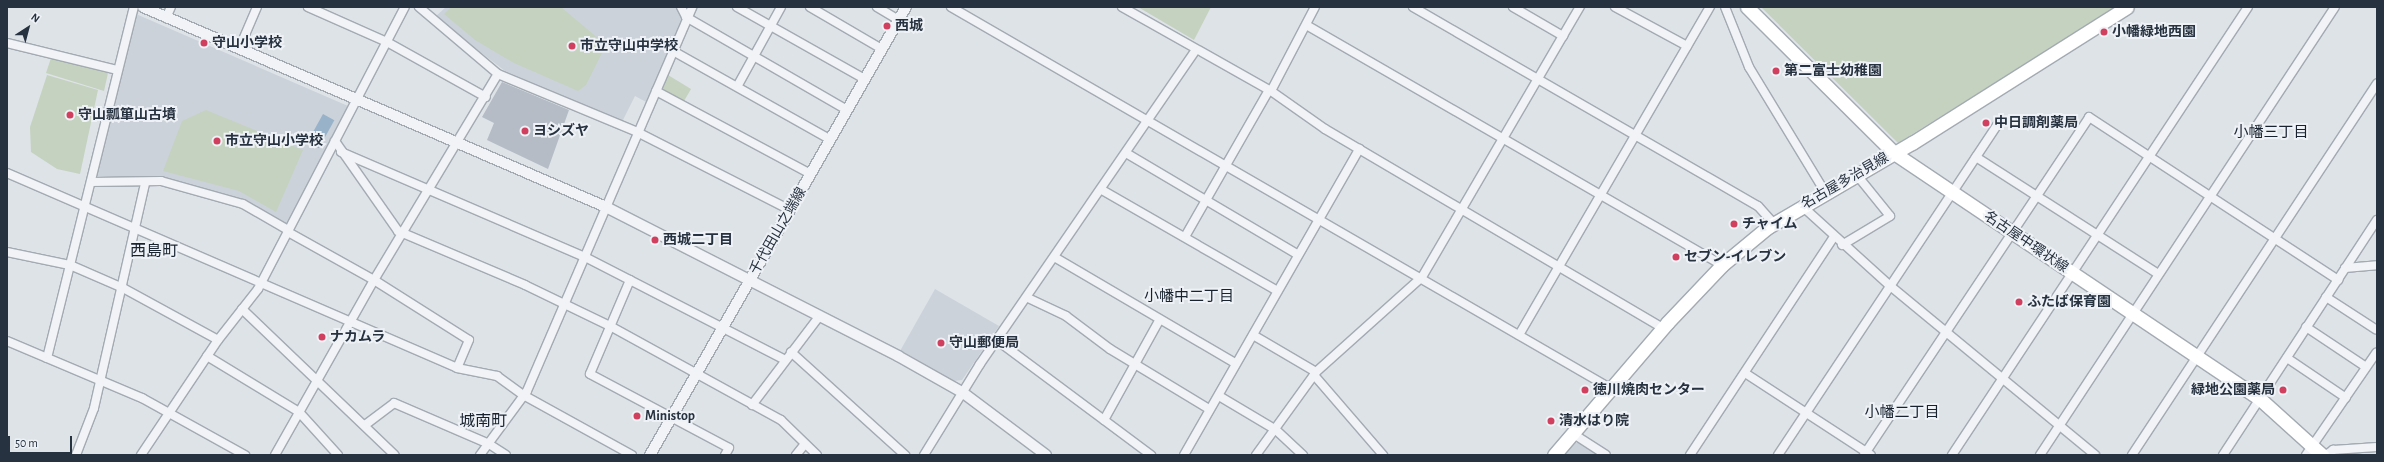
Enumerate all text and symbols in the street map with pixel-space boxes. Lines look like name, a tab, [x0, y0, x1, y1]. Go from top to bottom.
north arrow	[8, 8, 48, 48]
text: N	[29, 11, 42, 25]
place label: 西城	[895, 18, 923, 34]
marker: 西城	[882, 21, 892, 31]
place label: 小幡緑地西園	[2112, 24, 2196, 40]
marker: 小幡緑地西園	[2099, 27, 2109, 37]
place label: 守山小学校	[212, 35, 282, 51]
marker: 守山小学校	[199, 38, 209, 48]
place label: 市立守山中学校	[580, 38, 678, 54]
marker: 市立守山中学校	[567, 41, 577, 51]
place label: 第二富士幼稚園	[1784, 63, 1882, 79]
marker: 第二富士幼稚園	[1771, 66, 1781, 76]
place label: 守山瓢箪山古墳	[78, 107, 176, 123]
marker: 守山瓢箪山古墳	[65, 110, 75, 120]
place label: 中日調剤薬局	[1994, 115, 2078, 131]
marker: 中日調剤薬局	[1981, 118, 1991, 128]
place label: ヨシズヤ	[533, 123, 589, 139]
district label: 小幡三丁目	[2234, 124, 2308, 142]
marker: ヨシズヤ	[520, 126, 530, 136]
place label: 市立守山小学校	[225, 133, 323, 149]
marker: 市立守山小学校	[212, 136, 222, 146]
street label: 名古屋多治見線	[1798, 149, 1892, 213]
street label: 千代田山之端線	[746, 184, 810, 278]
street label: 名古屋中環状線	[1981, 208, 2071, 276]
place label: チャイム	[1742, 216, 1798, 232]
marker: チャイム	[1729, 219, 1739, 229]
place label: 西城二丁目	[663, 232, 733, 248]
marker: 西城二丁目	[650, 235, 660, 245]
district label: 西島町	[130, 241, 178, 261]
place label: セブン-イレブン	[1684, 249, 1786, 265]
marker: セブン-イレブン	[1671, 252, 1681, 262]
district label: 小幡中二丁目	[1144, 288, 1234, 306]
place label: ふたば保育園	[2027, 294, 2111, 310]
marker: ふたば保育園	[2014, 297, 2024, 307]
place label: ナカムラ	[330, 329, 386, 345]
marker: ナカムラ	[317, 332, 327, 342]
place label: 守山郵便局	[949, 335, 1019, 351]
marker: 守山郵便局	[936, 338, 946, 348]
place label: 徳川焼肉センター	[1593, 382, 1705, 398]
place label: 緑地公園薬局	[2191, 382, 2275, 398]
marker: 徳川焼肉センター	[1580, 385, 1590, 395]
marker: 緑地公園薬局	[2278, 385, 2288, 395]
district label: 小幡二丁目	[1865, 404, 1939, 422]
place label: Ministop	[645, 408, 695, 424]
district label: 城南町	[459, 411, 507, 431]
marker: Ministop	[632, 411, 642, 421]
place label: 清水はり院	[1559, 413, 1629, 429]
marker: 清水はり院	[1546, 416, 1556, 426]
scale bar	[10, 428, 74, 454]
text: 50 m	[15, 437, 38, 449]

